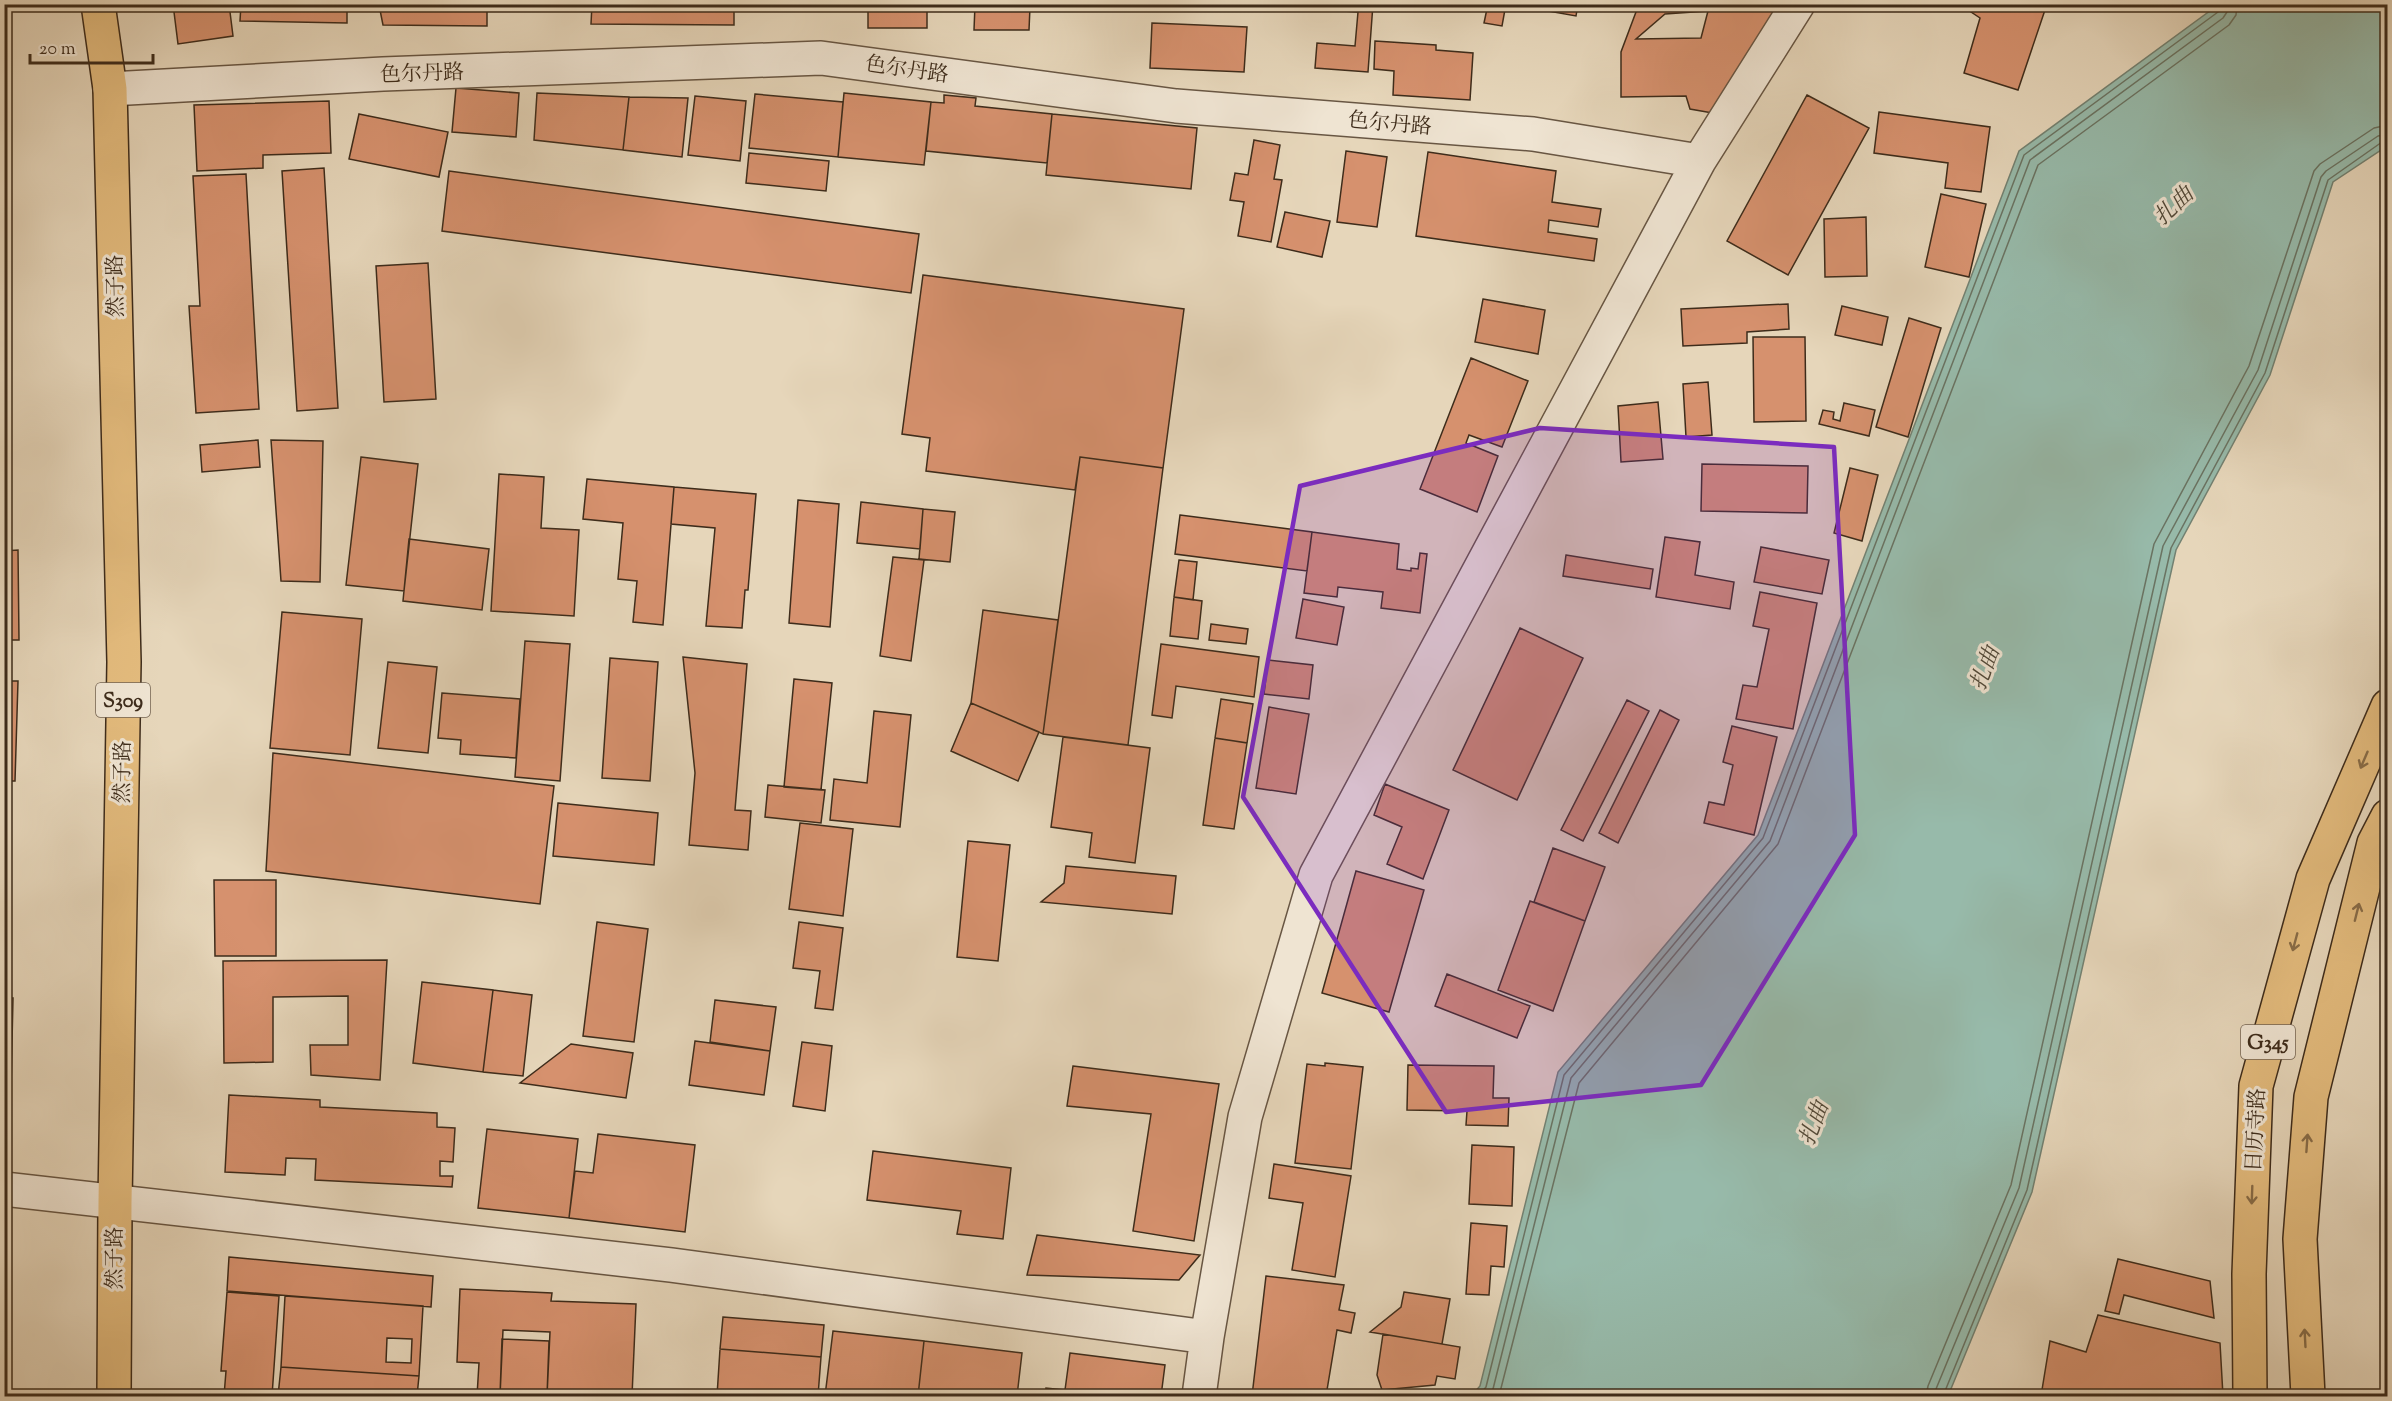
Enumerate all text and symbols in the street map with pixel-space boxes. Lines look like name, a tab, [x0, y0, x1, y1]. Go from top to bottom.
scale bar	[30, 27, 153, 65]
text: 20 m	[39, 37, 76, 63]
street label: 色尔丹路	[863, 50, 950, 92]
street label: 色尔丹路	[380, 59, 465, 91]
street label: 色尔丹路	[1347, 106, 1433, 144]
water label: 扎曲	[2148, 179, 2204, 234]
street label: 然子路	[101, 254, 133, 318]
water label: 扎曲	[1964, 641, 2010, 695]
road number: S309	[96, 683, 150, 717]
street label: 然子路	[108, 740, 140, 804]
one-way arrow	[2358, 750, 2369, 769]
one-way arrow	[2351, 903, 2363, 922]
one-way arrow	[2289, 932, 2301, 951]
road number: G345	[2241, 1025, 2295, 1059]
street label: 日历寺路	[2240, 1087, 2274, 1173]
water label: 扎曲	[1793, 1096, 1839, 1150]
one-way arrow	[2302, 1134, 2313, 1154]
one-way arrow	[2246, 1184, 2257, 1204]
street label: 然子路	[101, 1227, 131, 1290]
one-way arrow	[2300, 1329, 2311, 1349]

